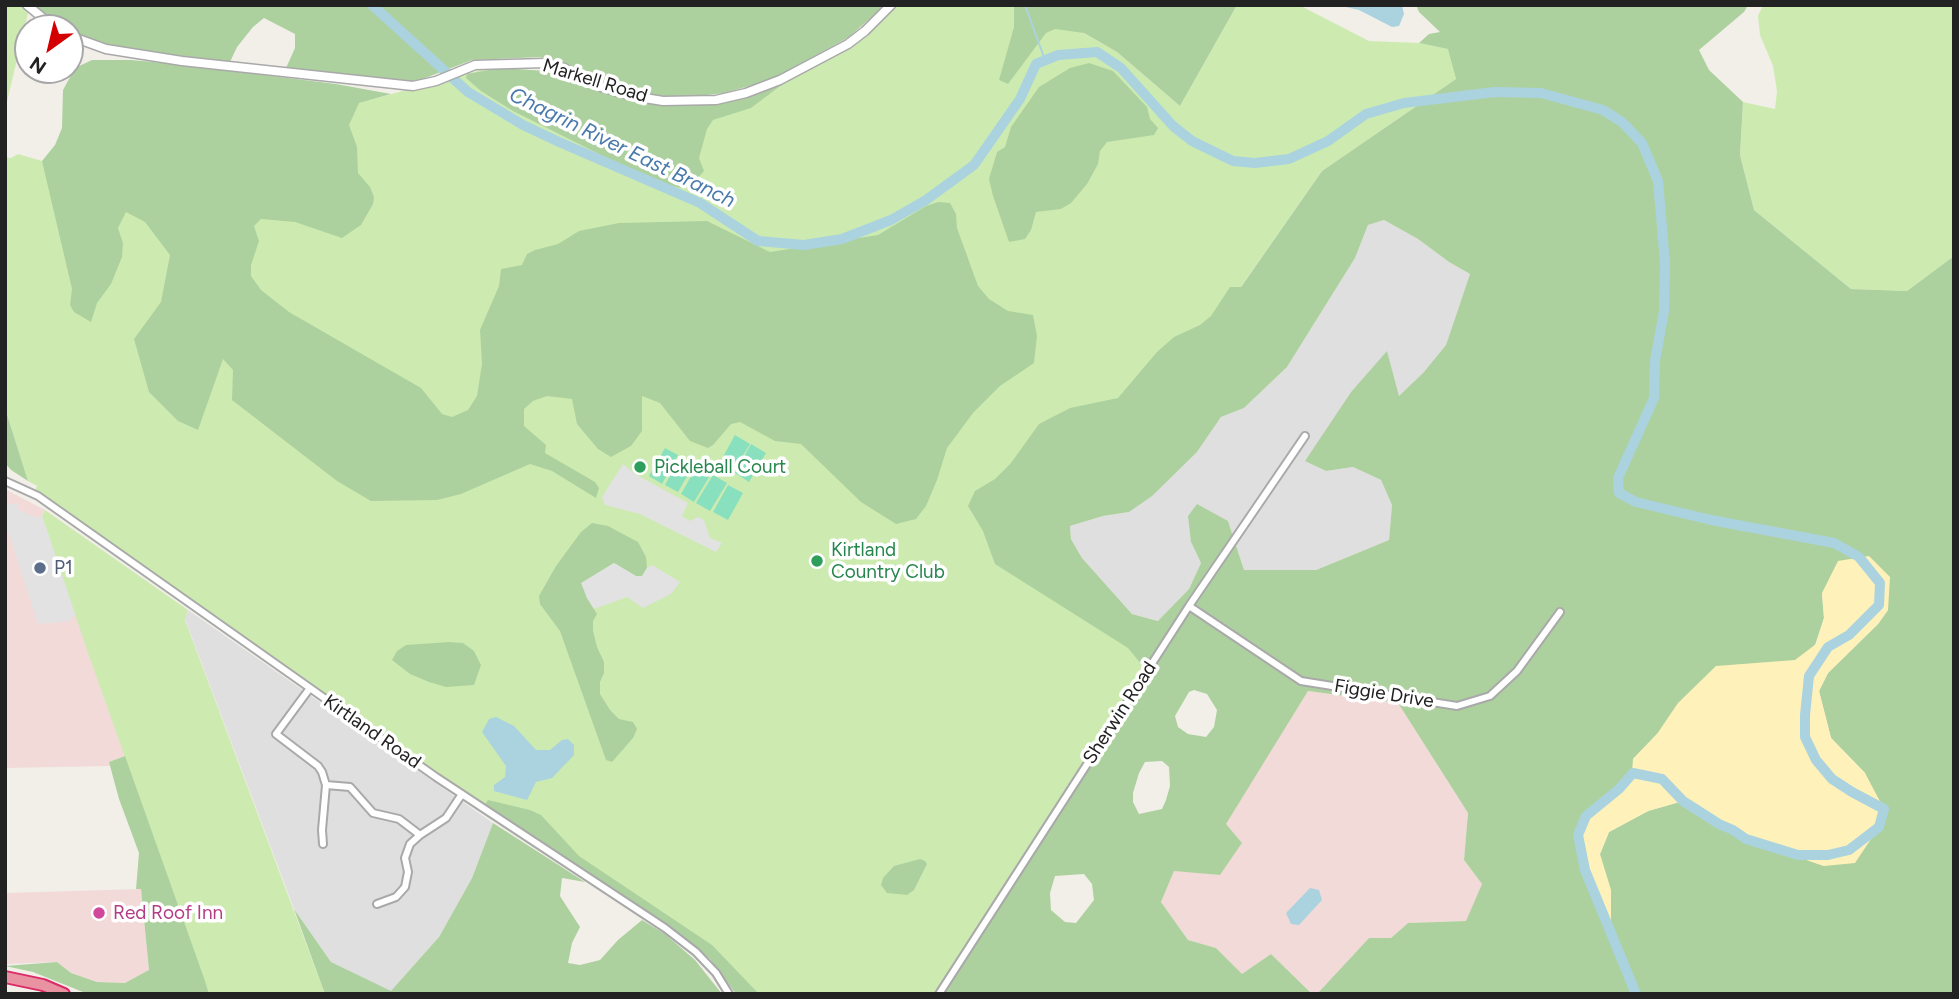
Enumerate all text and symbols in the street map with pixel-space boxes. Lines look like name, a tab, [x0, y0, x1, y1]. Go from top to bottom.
north arrow	[14, 14, 84, 84]
text: N	[26, 52, 51, 79]
street label: Markell Road	[540, 54, 650, 108]
water label: Chagrin River East Branch	[505, 82, 739, 214]
place label: Pickleball Court	[654, 456, 786, 478]
marker: Pickleball Court	[632, 459, 648, 475]
place label: Kirtland Country Club	[831, 539, 945, 583]
marker: Kirtland Country Club	[809, 553, 825, 569]
place label: P1	[54, 557, 73, 579]
marker: P1	[32, 560, 48, 576]
street label: Sherwin Road	[1078, 658, 1162, 768]
street label: Figgie Drive	[1333, 675, 1435, 713]
street label: Kirtland Road	[319, 690, 425, 774]
place label: Red Roof Inn	[113, 902, 223, 924]
marker: Red Roof Inn	[91, 905, 107, 921]

